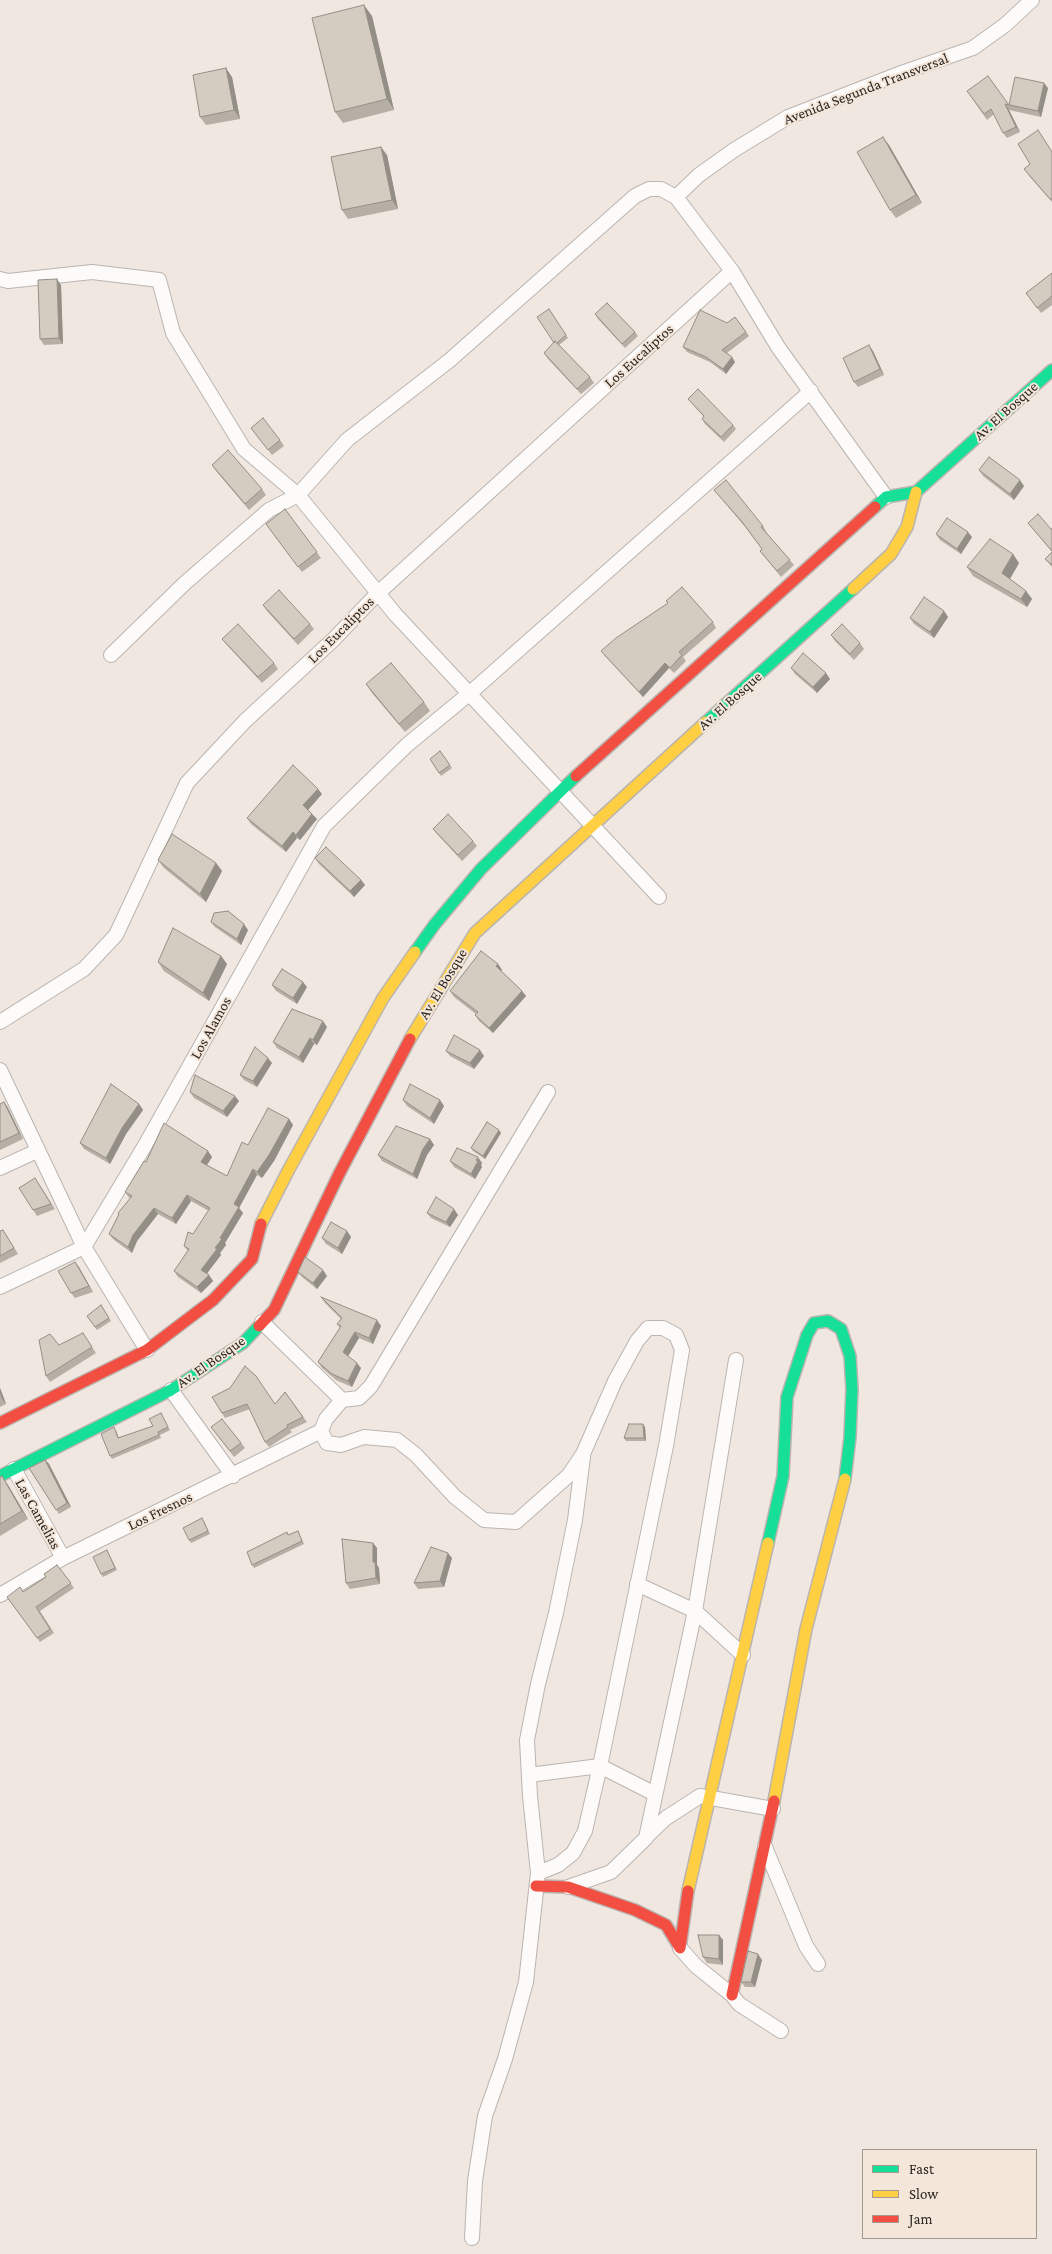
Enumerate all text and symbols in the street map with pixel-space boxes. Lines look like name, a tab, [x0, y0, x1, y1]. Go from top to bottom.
street label: Avenida Segunda Transversal	[781, 49, 951, 129]
street label: Los Eucaliptos	[601, 320, 677, 392]
street label: Av. El Bosque	[970, 378, 1042, 444]
street label: Los Eucaliptos	[304, 593, 378, 667]
street label: Av. El Bosque	[694, 668, 766, 734]
street label: Av. El Bosque	[415, 945, 471, 1023]
street label: Los Alamos	[187, 994, 235, 1062]
street label: Av. El Bosque	[173, 1332, 249, 1392]
street label: Las Camelias	[11, 1475, 65, 1553]
street label: Los Fresnos	[125, 1488, 195, 1534]
legend	[862, 2149, 1037, 2239]
text: Fast	[909, 2161, 934, 2177]
text: Slow	[909, 2186, 938, 2202]
text: Jam	[909, 2211, 932, 2227]

